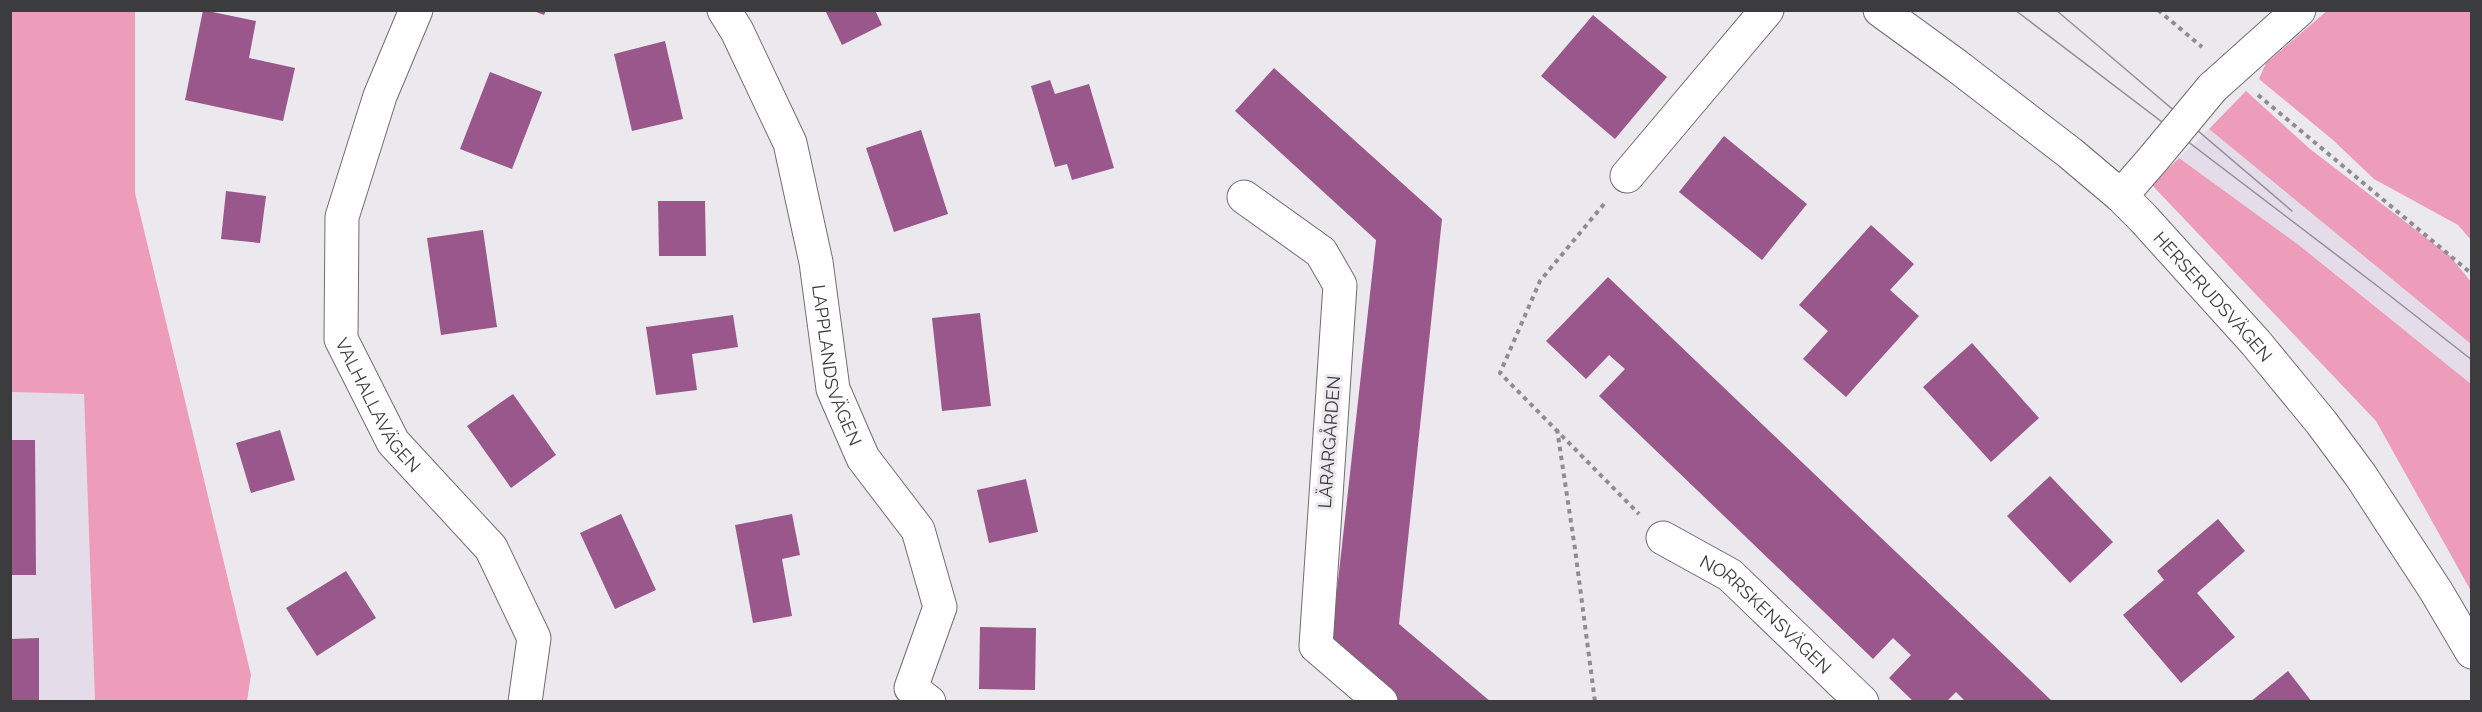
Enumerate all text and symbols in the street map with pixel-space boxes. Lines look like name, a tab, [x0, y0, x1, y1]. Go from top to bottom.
street label: HERSERUDSVÄGEN	[2150, 227, 2277, 366]
street label: LAPPLANDSVÄGEN	[809, 283, 867, 449]
street label: VALHALLAVÄGEN	[332, 334, 426, 476]
street label: LÄRARGÅRDEN	[1313, 375, 1344, 509]
street label: NORRSKENSVÄGEN	[1697, 550, 1836, 678]

